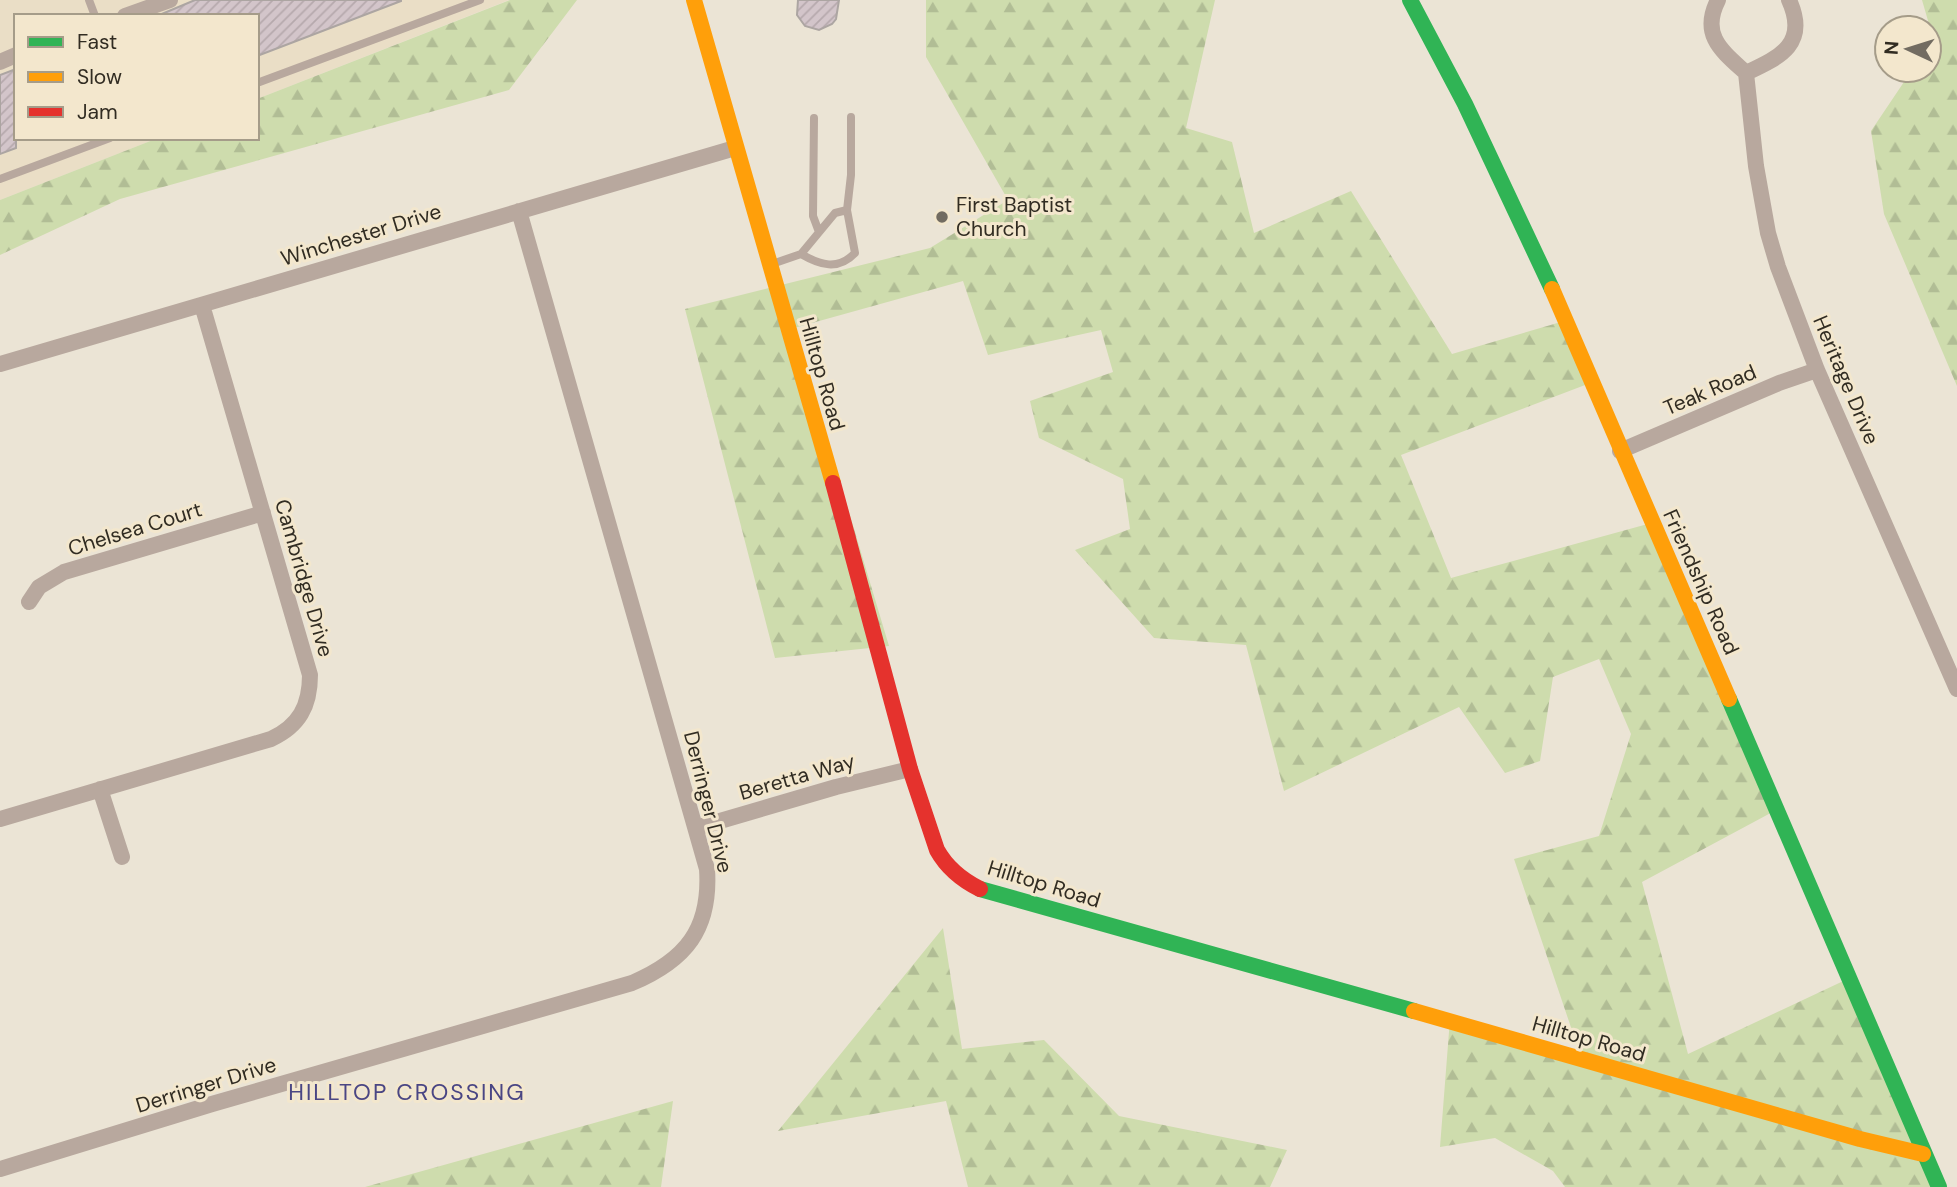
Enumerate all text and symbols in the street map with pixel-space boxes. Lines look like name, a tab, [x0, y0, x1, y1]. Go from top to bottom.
legend	[14, 14, 259, 140]
north arrow	[1873, 14, 1943, 84]
text: Fast	[77, 28, 117, 56]
text: N	[1879, 40, 1904, 56]
text: Slow	[77, 63, 122, 91]
text: Jam	[77, 98, 118, 126]
place label: First Baptist Church	[956, 191, 1072, 243]
street label: Winchester Drive	[277, 197, 445, 273]
marker: First Baptist Church	[934, 209, 950, 225]
street label: Heritage Drive	[1806, 311, 1886, 449]
street label: Hilltop Road	[792, 314, 852, 434]
street label: Teak Road	[1659, 358, 1761, 422]
street label: Chelsea Court	[65, 495, 205, 563]
street label: Cambridge Drive	[268, 496, 340, 660]
street label: Friendship Road	[1656, 505, 1746, 659]
street label: Derringer Drive	[677, 728, 739, 876]
street label: Beretta Way	[736, 747, 858, 807]
street label: Hilltop Road	[984, 854, 1104, 914]
street label: Hilltop Road	[1529, 1009, 1649, 1069]
street label: Derringer Drive	[132, 1050, 280, 1120]
district label: HILLTOP CROSSING	[288, 1077, 526, 1107]

